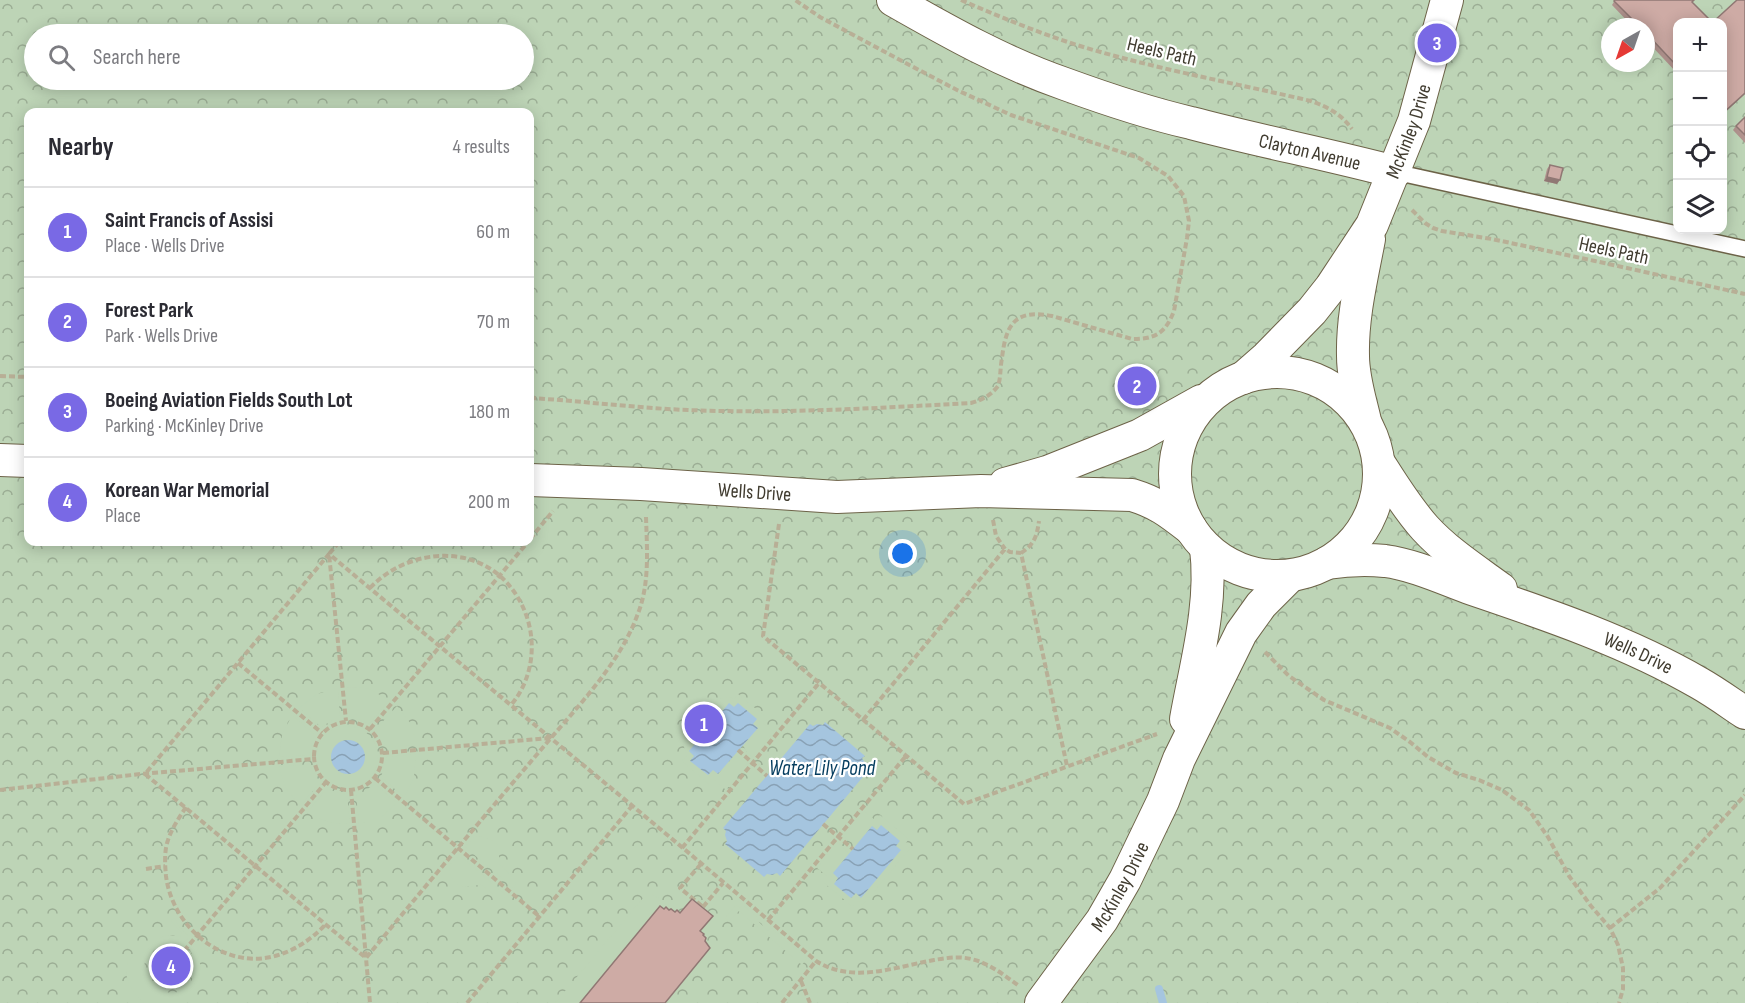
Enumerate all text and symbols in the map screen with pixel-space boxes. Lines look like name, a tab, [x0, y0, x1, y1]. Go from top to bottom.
north arrow	[1601, 18, 1655, 72]
map controls	[1673, 18, 1727, 234]
button: +	[1673, 18, 1727, 72]
pin: 3	[1418, 20, 1456, 66]
search box	[24, 24, 534, 90]
street label: Heels Path	[1125, 32, 1199, 72]
icon: search	[45, 41, 78, 74]
text: Search here	[93, 44, 180, 71]
button: −	[1673, 72, 1727, 126]
street label: McKinley Drive	[1381, 81, 1437, 182]
button: locate	[1673, 126, 1727, 180]
street label: Clayton Avenue	[1256, 129, 1363, 176]
text: Nearby	[48, 132, 114, 163]
text: 4 results	[453, 135, 510, 159]
button: layers	[1673, 180, 1727, 234]
text: Saint Francis of Assisi	[105, 207, 273, 234]
text: 1	[64, 220, 71, 244]
text: 60 m	[476, 220, 510, 244]
street label: Heels Path	[1577, 232, 1651, 270]
text: Place · Wells Drive	[105, 234, 225, 258]
text: Forest Park	[105, 297, 193, 324]
text: 2	[63, 310, 72, 334]
text: 70 m	[477, 310, 510, 334]
text: Park · Wells Drive	[105, 324, 218, 348]
pin: 2	[1118, 364, 1156, 408]
text: Boeing Aviation Fields South Lot	[105, 387, 353, 414]
text: 3	[63, 400, 72, 424]
text: 180 m	[469, 400, 510, 424]
text: Parking · McKinley Drive	[105, 414, 264, 438]
text: Korean War Memorial	[105, 477, 269, 504]
street label: Wells Drive	[717, 478, 792, 507]
text: 4	[63, 490, 72, 514]
text: 200 m	[468, 490, 510, 514]
text: Place	[105, 504, 141, 528]
your location	[888, 539, 917, 568]
street label: Wells Drive	[1600, 627, 1677, 680]
pin: 1	[684, 702, 724, 746]
water label: Water Lily Pond	[769, 756, 876, 781]
street label: McKinley Drive	[1086, 838, 1155, 937]
pin: 4	[152, 944, 190, 988]

